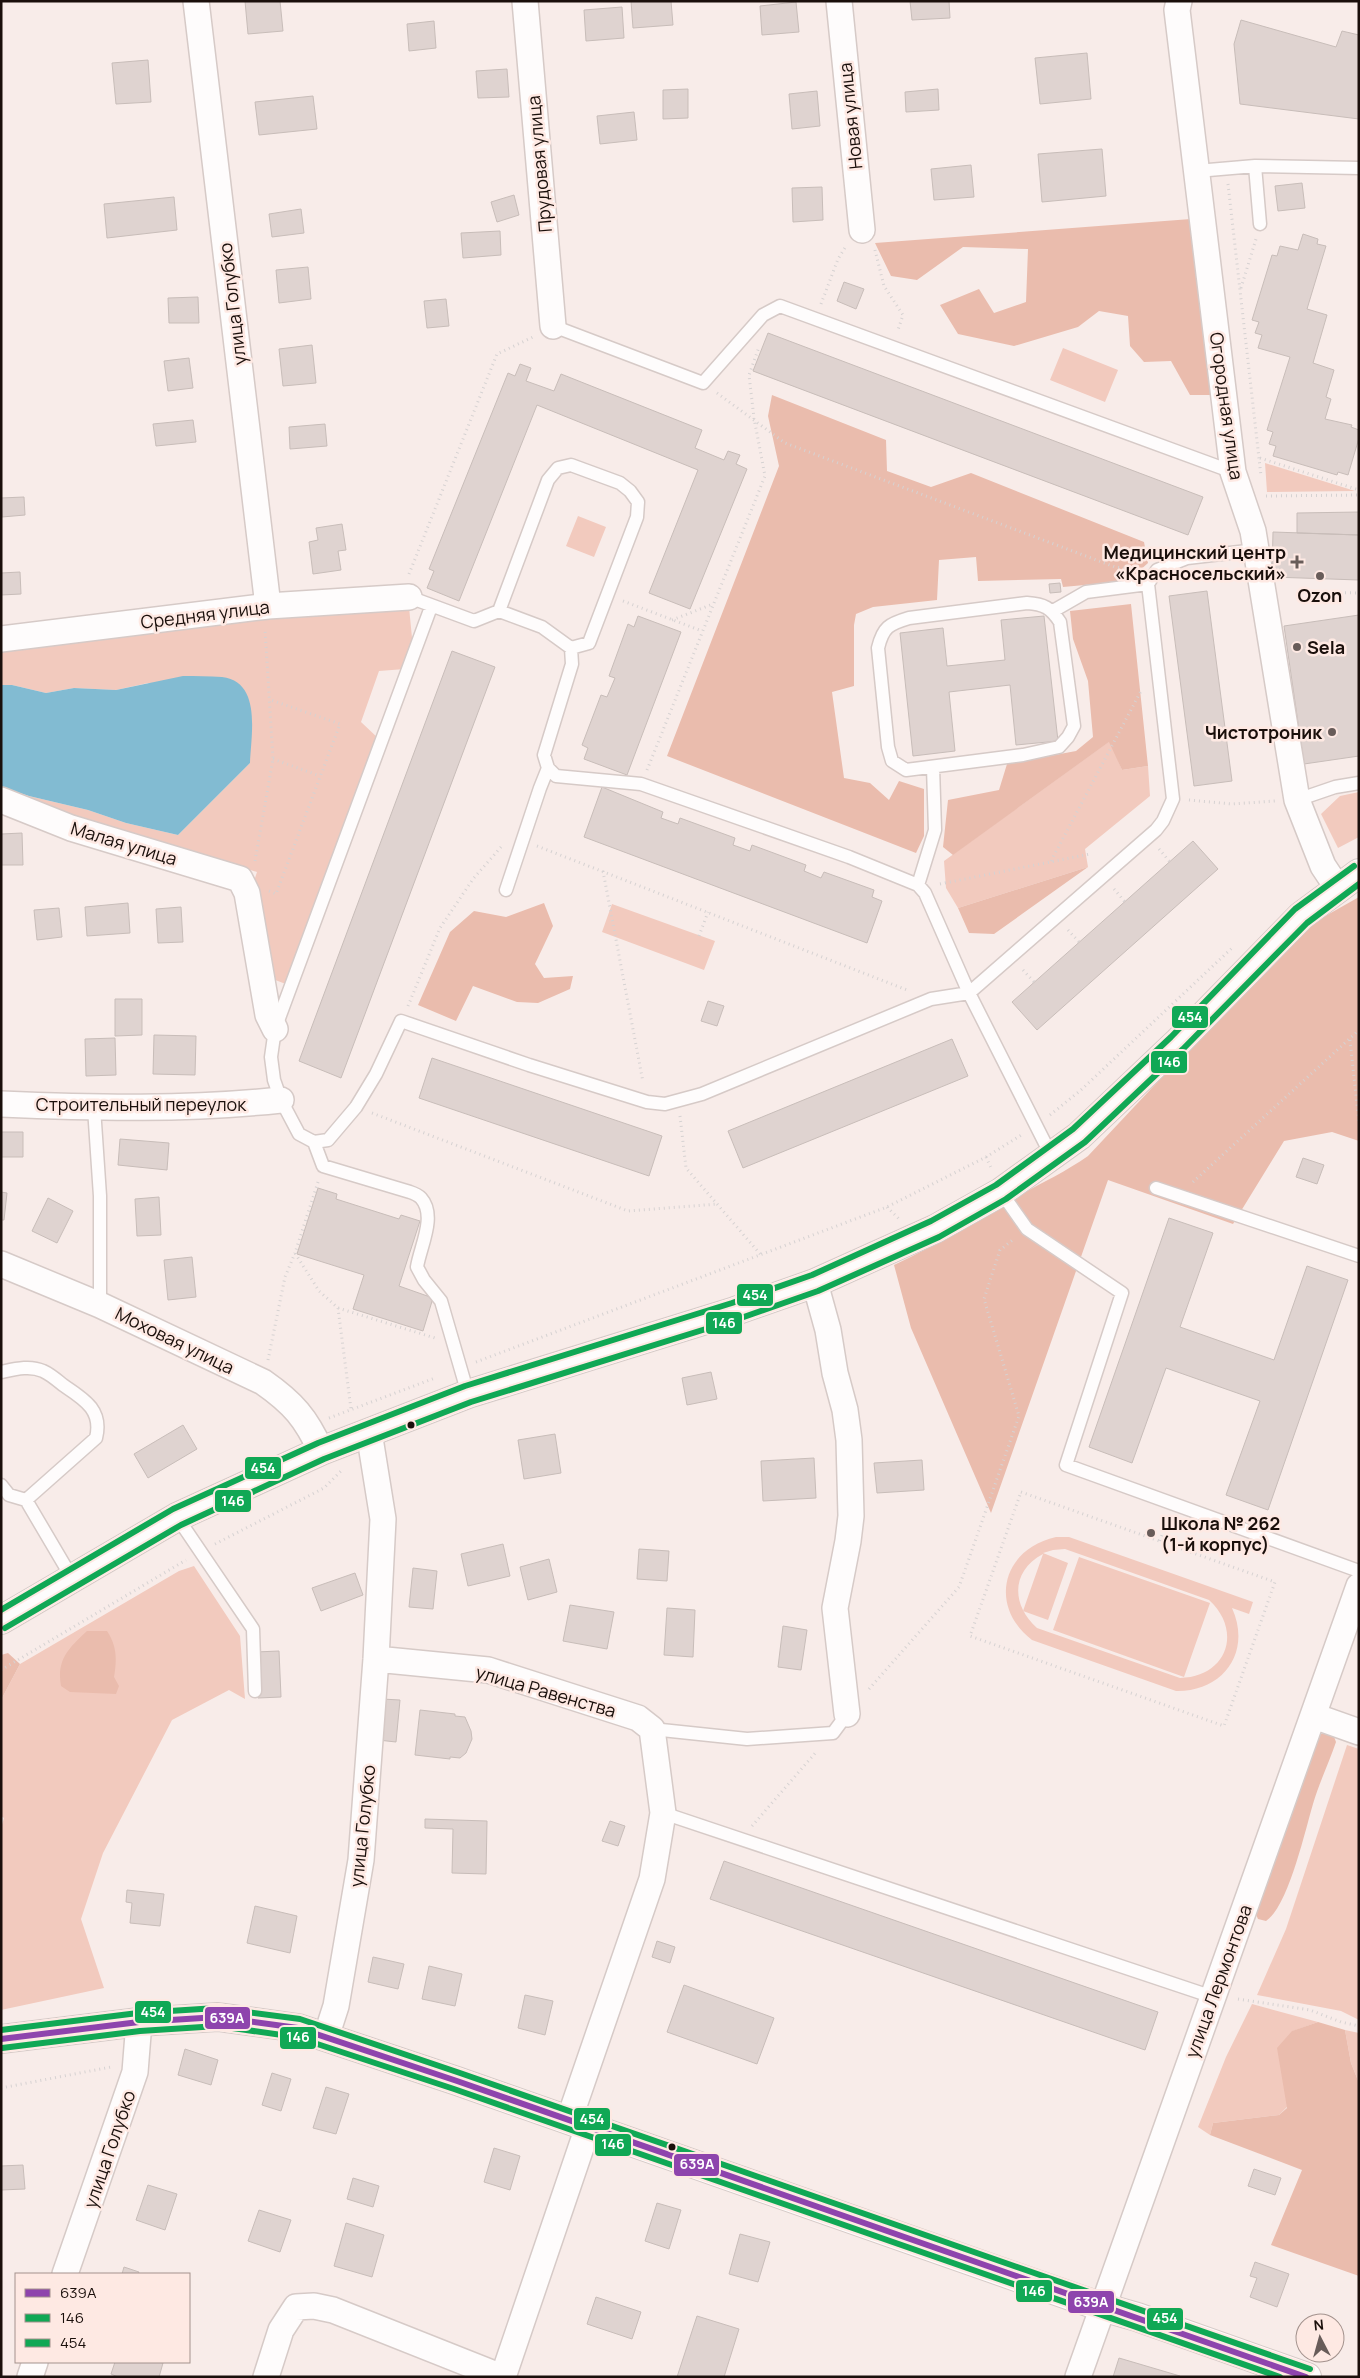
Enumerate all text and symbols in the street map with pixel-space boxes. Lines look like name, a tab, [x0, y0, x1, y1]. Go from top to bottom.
street label: Новая улица	[832, 62, 868, 170]
street label: Прудовая улица	[521, 95, 557, 233]
street label: улица Голубко	[213, 242, 251, 366]
street label: Огородная улица	[1205, 331, 1249, 481]
place label: Медицинский центр «Красносельский»	[1104, 540, 1286, 585]
marker: Медицинский центр «Красносельский»	[1290, 555, 1304, 569]
marker: Ozon	[1314, 570, 1326, 582]
place label: Ozon	[1298, 583, 1342, 607]
street label: Средняя улица	[139, 594, 271, 634]
place label: Sela	[1307, 635, 1345, 659]
marker: Sela	[1291, 641, 1303, 653]
place label: Чистотроник	[1205, 720, 1323, 744]
marker: Чистотроник	[1326, 726, 1338, 738]
street label: Малая улица	[68, 815, 180, 871]
line badge: 454	[1171, 1005, 1209, 1029]
text: 454	[1177, 1007, 1203, 1026]
line badge: 146	[1150, 1050, 1188, 1074]
text: 146	[1157, 1052, 1181, 1071]
street label: Строительный переулок	[36, 1092, 247, 1116]
line badge: 454	[736, 1283, 774, 1307]
text: 454	[742, 1285, 768, 1304]
street label: Моховая улица	[112, 1301, 238, 1379]
line badge: 146	[705, 1311, 743, 1335]
text: 146	[712, 1313, 736, 1332]
unlabelled marker	[406, 1420, 416, 1430]
line badge: 454	[244, 1456, 282, 1480]
text: 454	[250, 1458, 276, 1477]
line badge: 146	[214, 1489, 252, 1513]
text: 146	[221, 1491, 245, 1510]
place label: Школа № 262 (1-й корпус)	[1161, 1511, 1280, 1556]
marker: Школа № 262 (1-й корпус)	[1145, 1527, 1157, 1539]
street label: улица Равенства	[473, 1660, 619, 1722]
street label: улица Голубко	[344, 1764, 380, 1888]
street label: улица Лермонтова	[1179, 1901, 1257, 2061]
line badge: 454	[134, 2000, 172, 2024]
text: 454	[140, 2002, 166, 2021]
line badge: 639А	[204, 2006, 251, 2030]
text: 639А	[210, 2008, 245, 2027]
line badge: 146	[279, 2026, 317, 2050]
text: 146	[286, 2027, 310, 2046]
street label: улица Голубко	[78, 2087, 140, 2211]
line badge: 454	[573, 2107, 611, 2131]
text: 454	[579, 2109, 605, 2128]
line badge: 146	[594, 2133, 632, 2157]
text: 146	[601, 2134, 625, 2153]
unlabelled marker	[667, 2142, 677, 2152]
line badge: 639А	[673, 2153, 720, 2177]
text: 639А	[680, 2154, 715, 2173]
legend	[15, 2273, 190, 2363]
line badge: 146	[1015, 2279, 1053, 2303]
text: 146	[1022, 2281, 1046, 2300]
text: 639А	[60, 2282, 97, 2303]
line badge: 639А	[1067, 2290, 1115, 2314]
text: 639А	[1074, 2292, 1109, 2311]
text: 146	[60, 2307, 84, 2328]
line badge: 454	[1146, 2307, 1184, 2331]
text: 454	[1152, 2308, 1178, 2327]
north arrow	[1295, 2313, 1345, 2363]
text: N	[1313, 2315, 1325, 2335]
text: 454	[60, 2332, 87, 2353]

